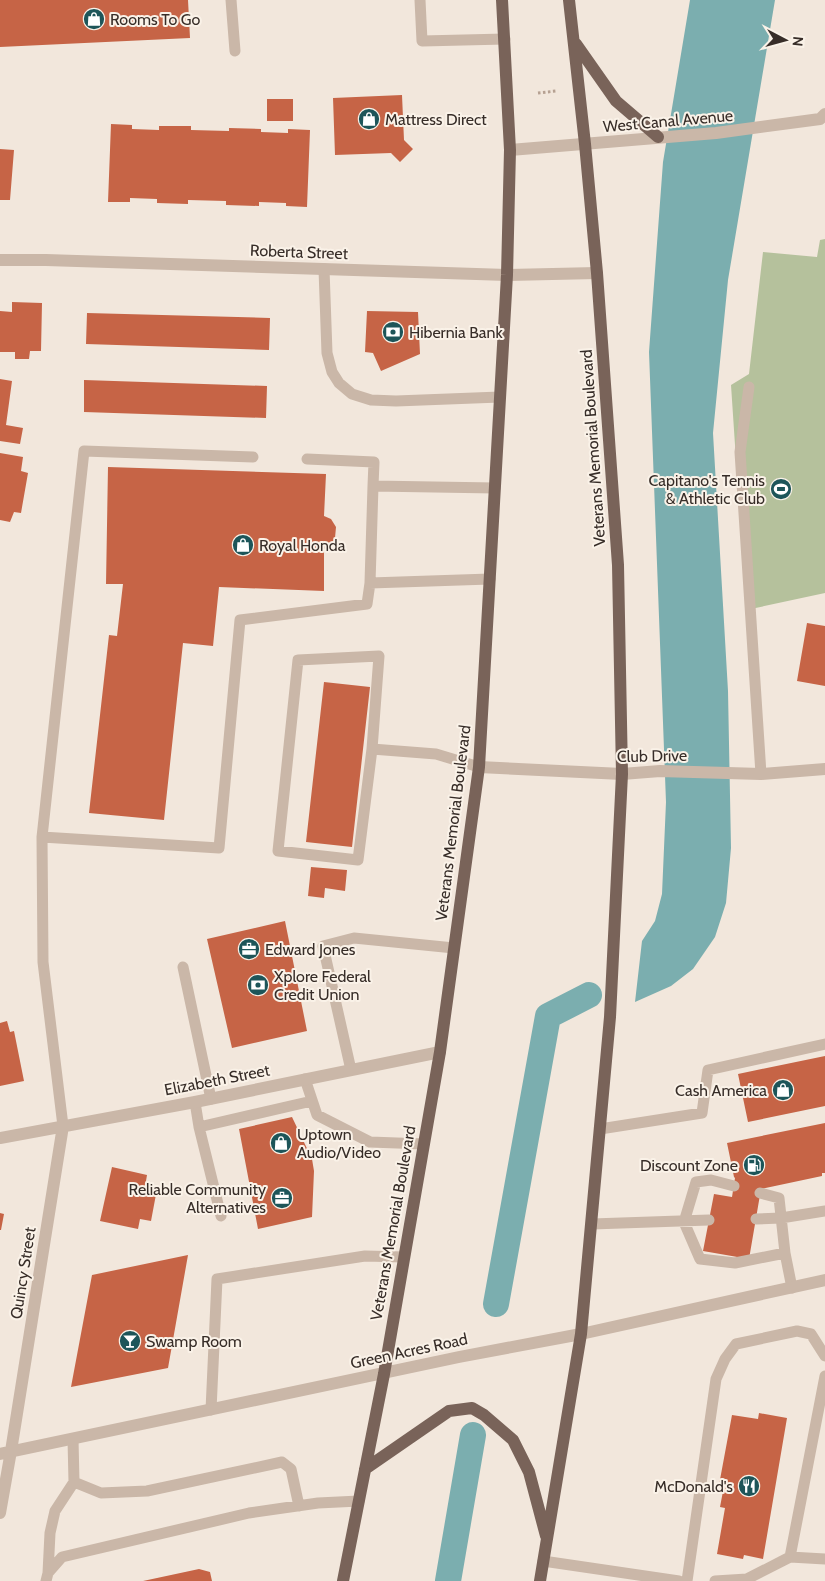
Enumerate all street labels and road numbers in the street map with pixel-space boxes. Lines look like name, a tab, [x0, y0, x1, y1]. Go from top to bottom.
street label: West Canal Avenue	[602, 106, 734, 136]
street label: Roberta Street	[250, 241, 349, 263]
street label: Veterans Memorial Boulevard	[577, 349, 609, 547]
street label: Veterans Memorial Boulevard	[432, 724, 474, 922]
street label: Club Drive	[617, 746, 687, 766]
street label: Elizabeth Street	[163, 1060, 272, 1100]
street label: Veterans Memorial Boulevard	[367, 1124, 419, 1322]
street label: Quincy Street	[6, 1225, 40, 1320]
street label: Green Acres Road	[349, 1329, 469, 1373]

